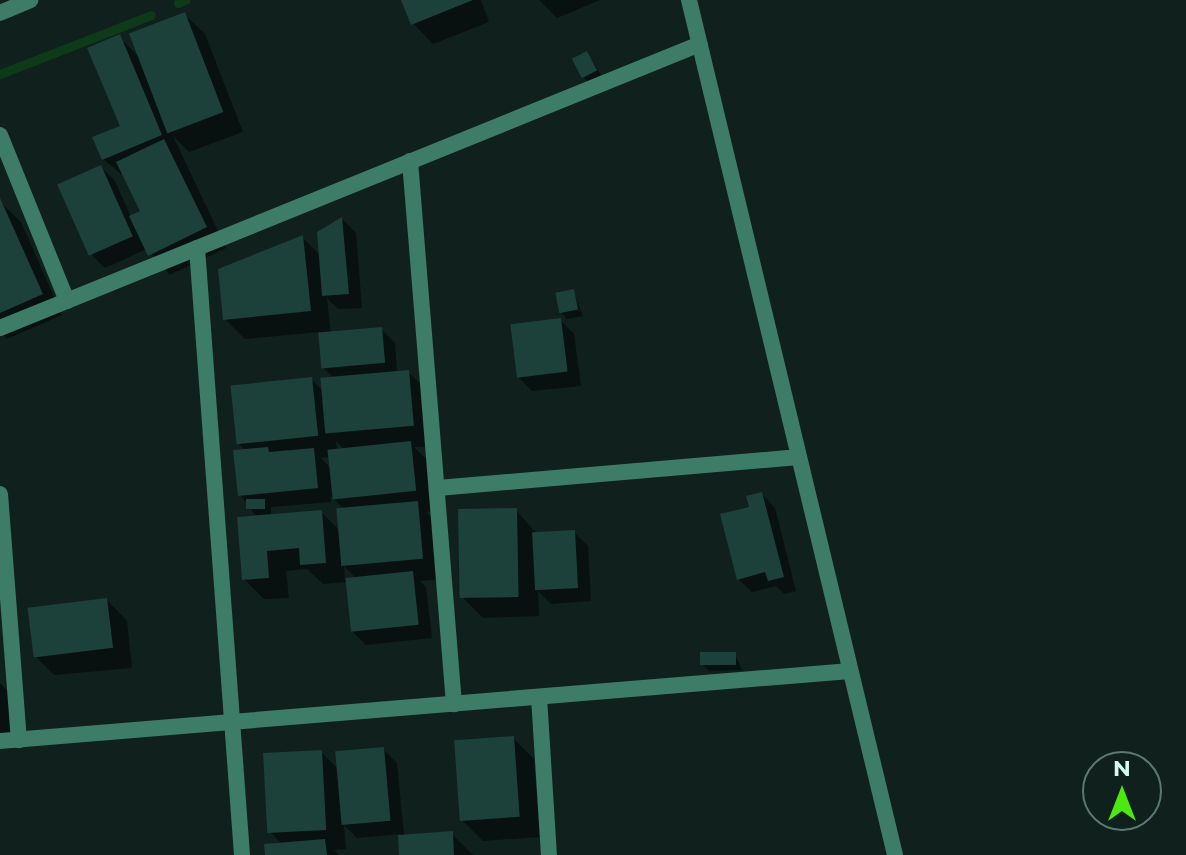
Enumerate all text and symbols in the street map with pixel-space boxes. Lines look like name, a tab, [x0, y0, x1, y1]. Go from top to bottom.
north arrow	[1082, 751, 1162, 831]
text: N	[1113, 755, 1131, 782]

